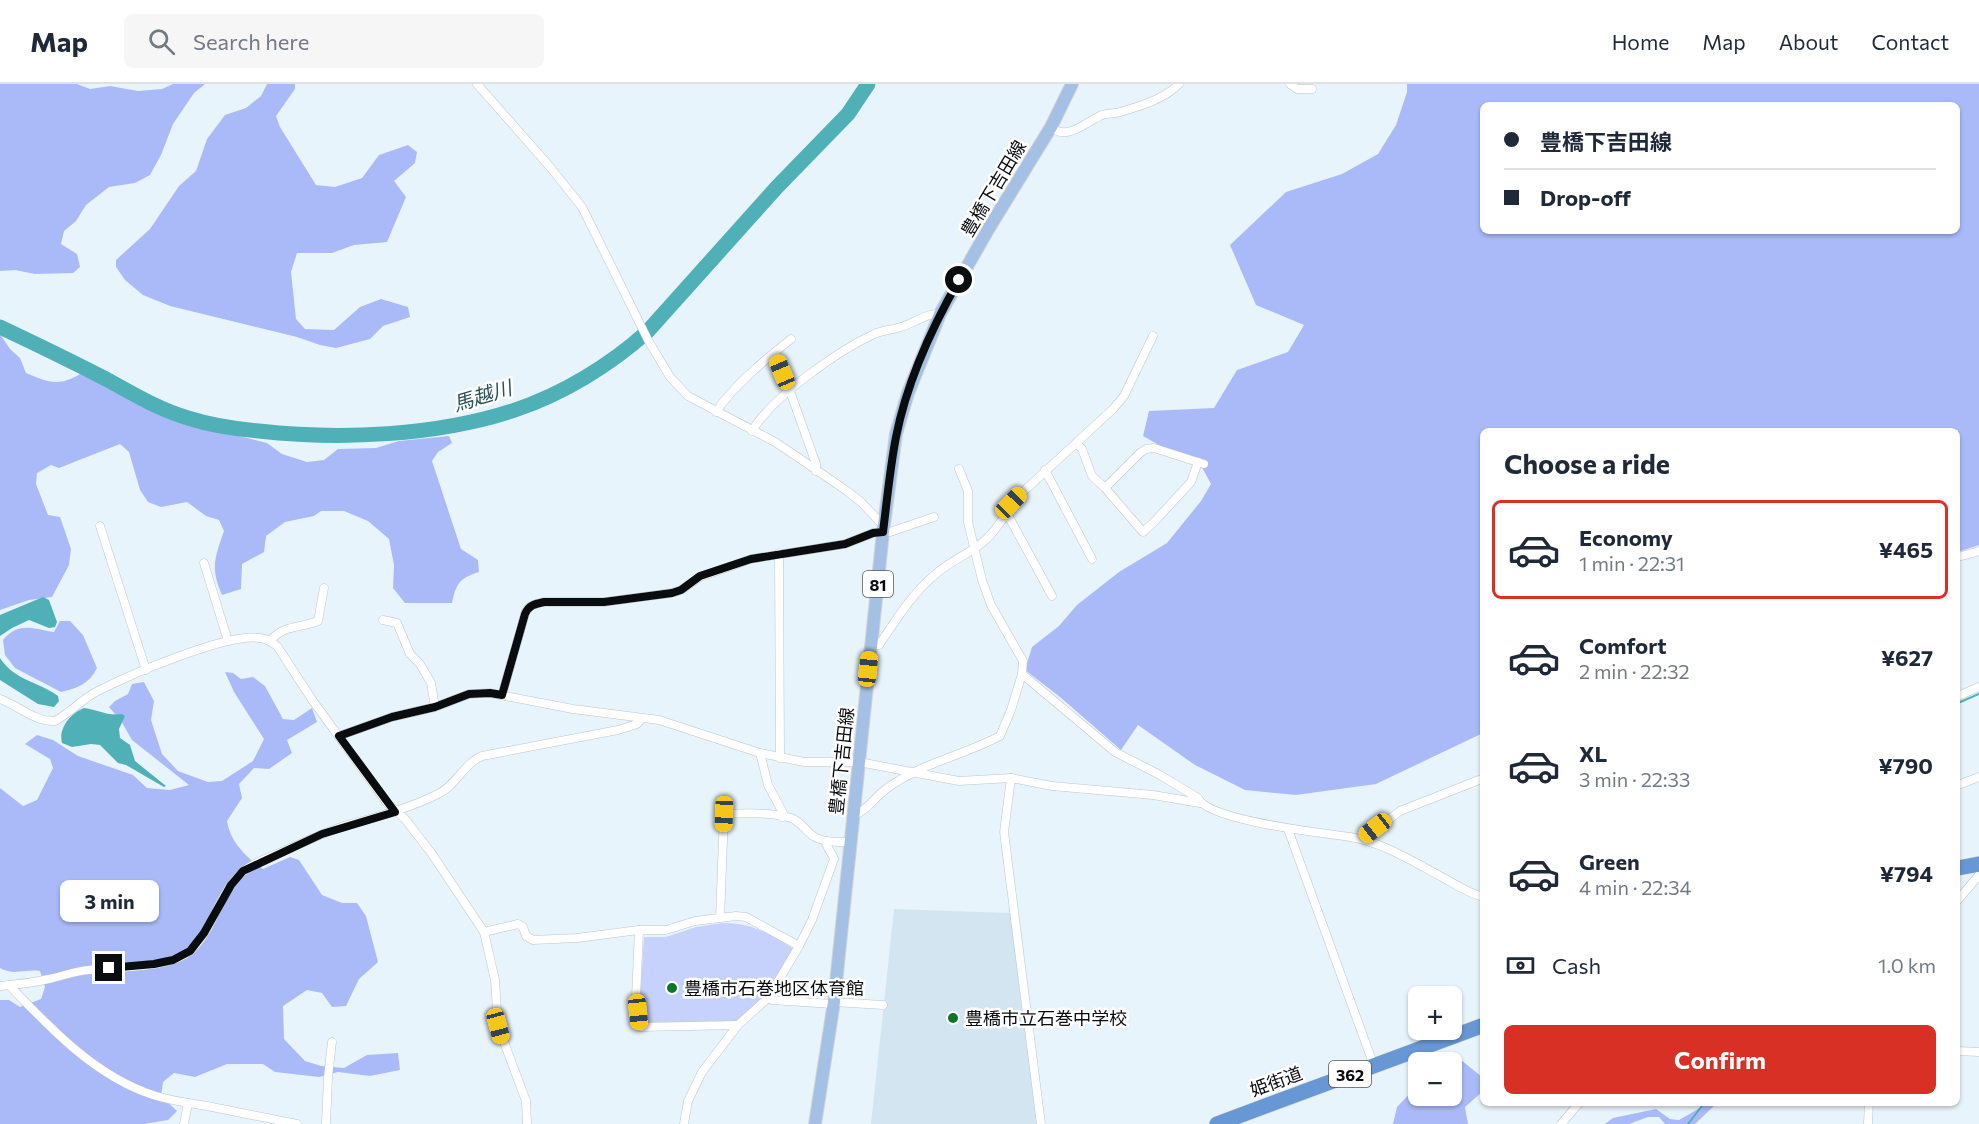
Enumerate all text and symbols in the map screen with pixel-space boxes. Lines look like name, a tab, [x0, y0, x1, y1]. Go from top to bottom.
search box	[124, 14, 544, 68]
text: Map	[30, 24, 88, 58]
icon: search	[145, 25, 178, 58]
text: Search here	[193, 28, 309, 55]
text: Home	[1612, 29, 1669, 54]
text: Map	[1702, 29, 1746, 54]
text: About	[1779, 29, 1838, 54]
text: Contact	[1871, 29, 1949, 54]
text: 豊橋下吉田線	[1540, 128, 1672, 155]
street label: 豊橋下吉田線	[956, 136, 1030, 240]
text: Drop-off	[1540, 184, 1631, 211]
route start	[945, 266, 972, 293]
car	[767, 352, 797, 392]
water label: 馬越川	[450, 374, 516, 415]
text: Choose a ride	[1504, 447, 1670, 480]
car	[992, 484, 1030, 522]
icon: car	[1507, 523, 1561, 577]
text: Economy	[1579, 524, 1673, 551]
text: ¥465	[1879, 536, 1933, 563]
text: 1 min · 22:31	[1579, 551, 1685, 575]
road number: 81	[863, 571, 893, 597]
icon: car	[1507, 631, 1561, 685]
text: Comfort	[1579, 632, 1667, 659]
text: ¥627	[1881, 644, 1933, 671]
car	[857, 650, 879, 688]
text: 2 min · 22:32	[1579, 659, 1690, 683]
street label: 豊橋下吉田線	[824, 706, 858, 816]
icon: car	[1507, 739, 1561, 793]
text: XL	[1579, 740, 1607, 767]
text: ¥790	[1879, 752, 1933, 779]
text: 3 min · 22:33	[1579, 767, 1690, 791]
car	[714, 796, 734, 832]
car	[1355, 810, 1395, 846]
icon: car	[1507, 847, 1561, 901]
text: Green	[1579, 848, 1640, 875]
text: ¥794	[1880, 860, 1933, 887]
text: 4 min · 22:34	[1579, 875, 1692, 899]
callout: 3 min	[60, 881, 158, 923]
text: 3 min	[84, 889, 135, 913]
icon: cash	[1504, 949, 1537, 982]
text: Cash	[1552, 952, 1601, 979]
text: 1.0 km	[1878, 953, 1936, 977]
route end	[95, 954, 122, 981]
place label: 豊橋市石巻地区体育館	[684, 977, 864, 999]
marker: 豊橋市石巻地区体育館	[665, 981, 679, 995]
map controls	[1408, 986, 1462, 1106]
button: +	[1408, 986, 1462, 1040]
car	[627, 993, 649, 1031]
car	[485, 1006, 511, 1046]
place label: 豊橋市立石巻中学校	[965, 1007, 1127, 1029]
marker: 豊橋市立石巻中学校	[946, 1011, 960, 1025]
button: Confirm	[1504, 1025, 1936, 1094]
button: −	[1408, 1052, 1462, 1106]
street label: 姫街道	[1247, 1061, 1305, 1101]
road number: 362	[1329, 1061, 1371, 1087]

